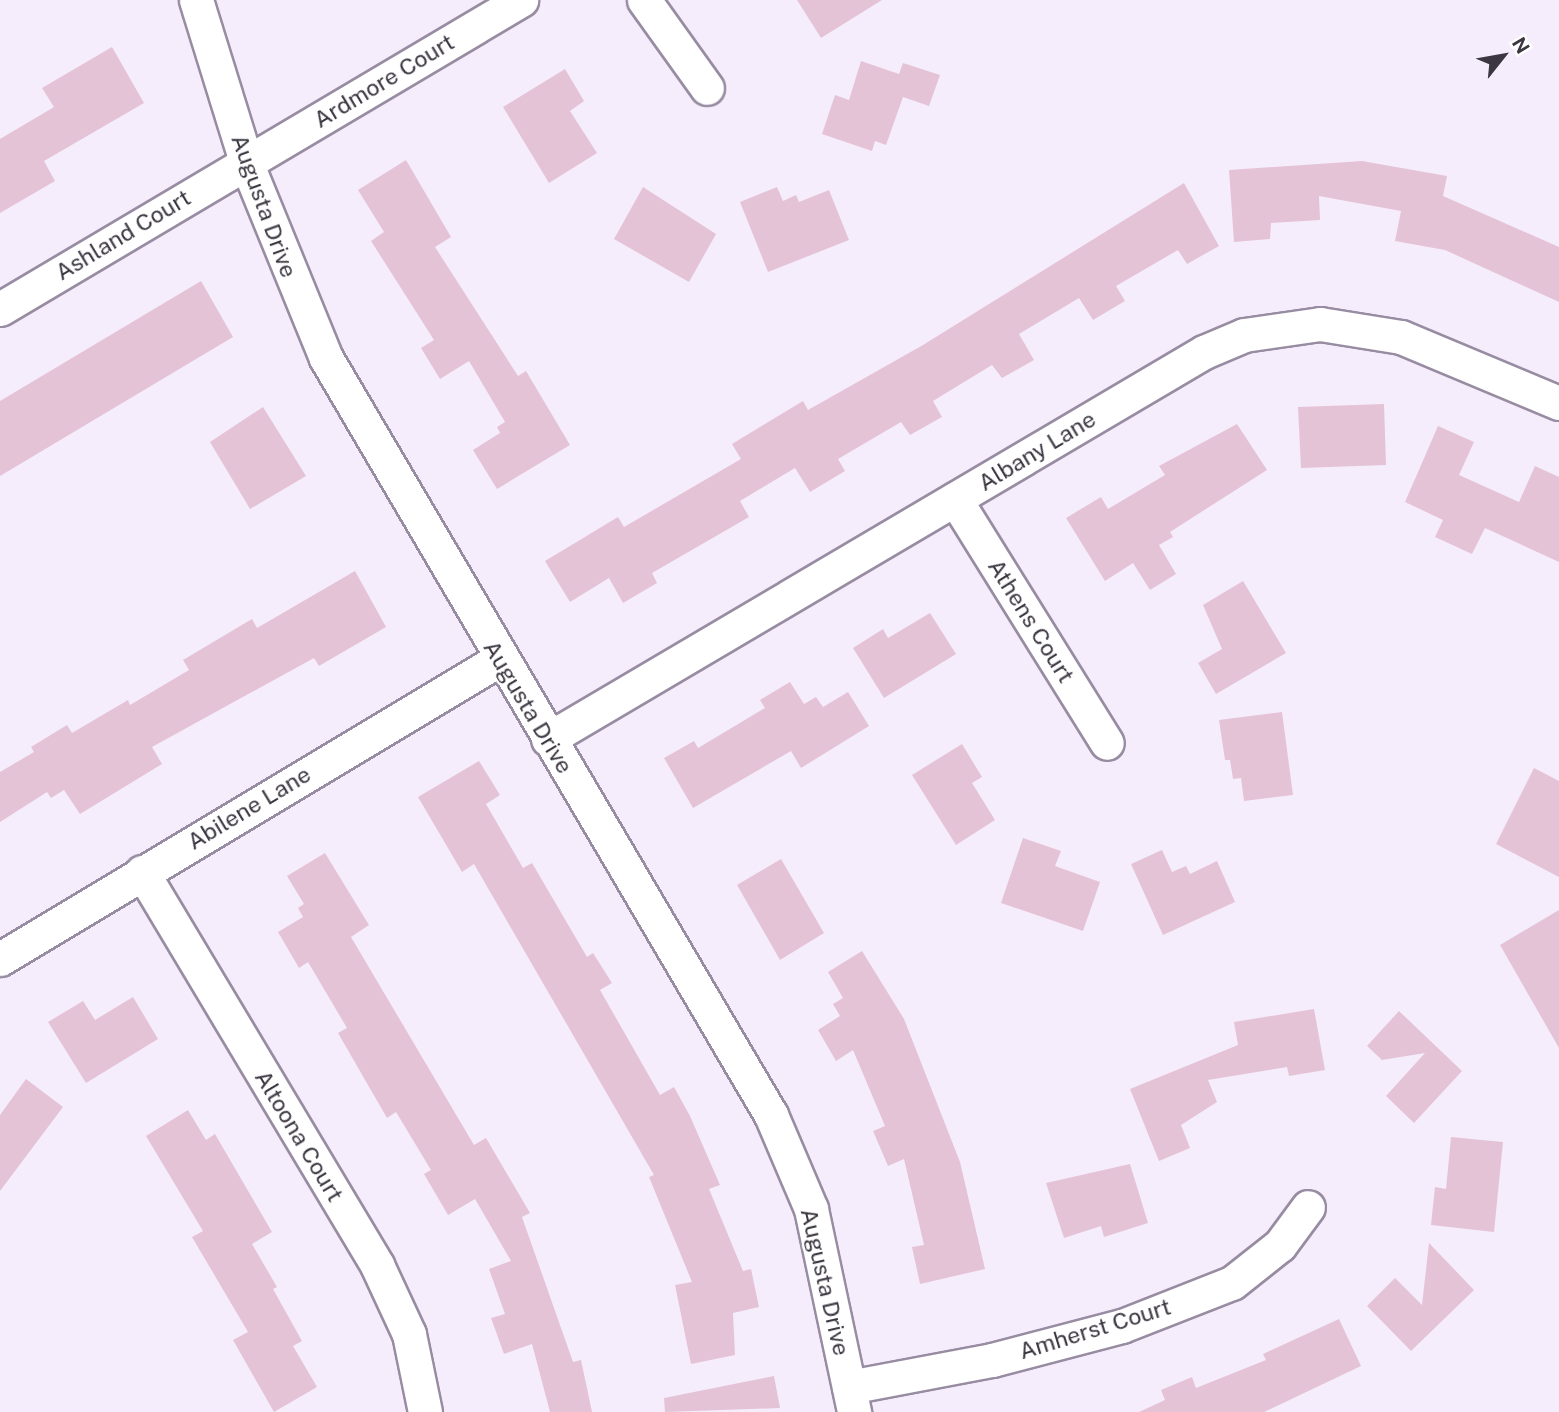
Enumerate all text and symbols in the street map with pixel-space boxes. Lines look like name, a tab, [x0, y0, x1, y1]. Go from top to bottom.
north arrow	[1468, 21, 1538, 91]
street label: Ardmore Court	[309, 28, 459, 134]
text: N	[1508, 33, 1534, 57]
street label: Augusta Drive	[225, 131, 303, 281]
street label: Ashland Court	[50, 184, 196, 286]
street label: Albany Lane	[973, 405, 1101, 497]
street label: Athens Court	[982, 554, 1080, 688]
street label: Augusta Drive	[477, 635, 579, 779]
street label: Abilene Lane	[182, 760, 316, 856]
street label: Altoona Court	[249, 1065, 349, 1207]
street label: Augusta Drive	[795, 1206, 855, 1358]
street label: Amherst Court	[1016, 1293, 1174, 1365]

